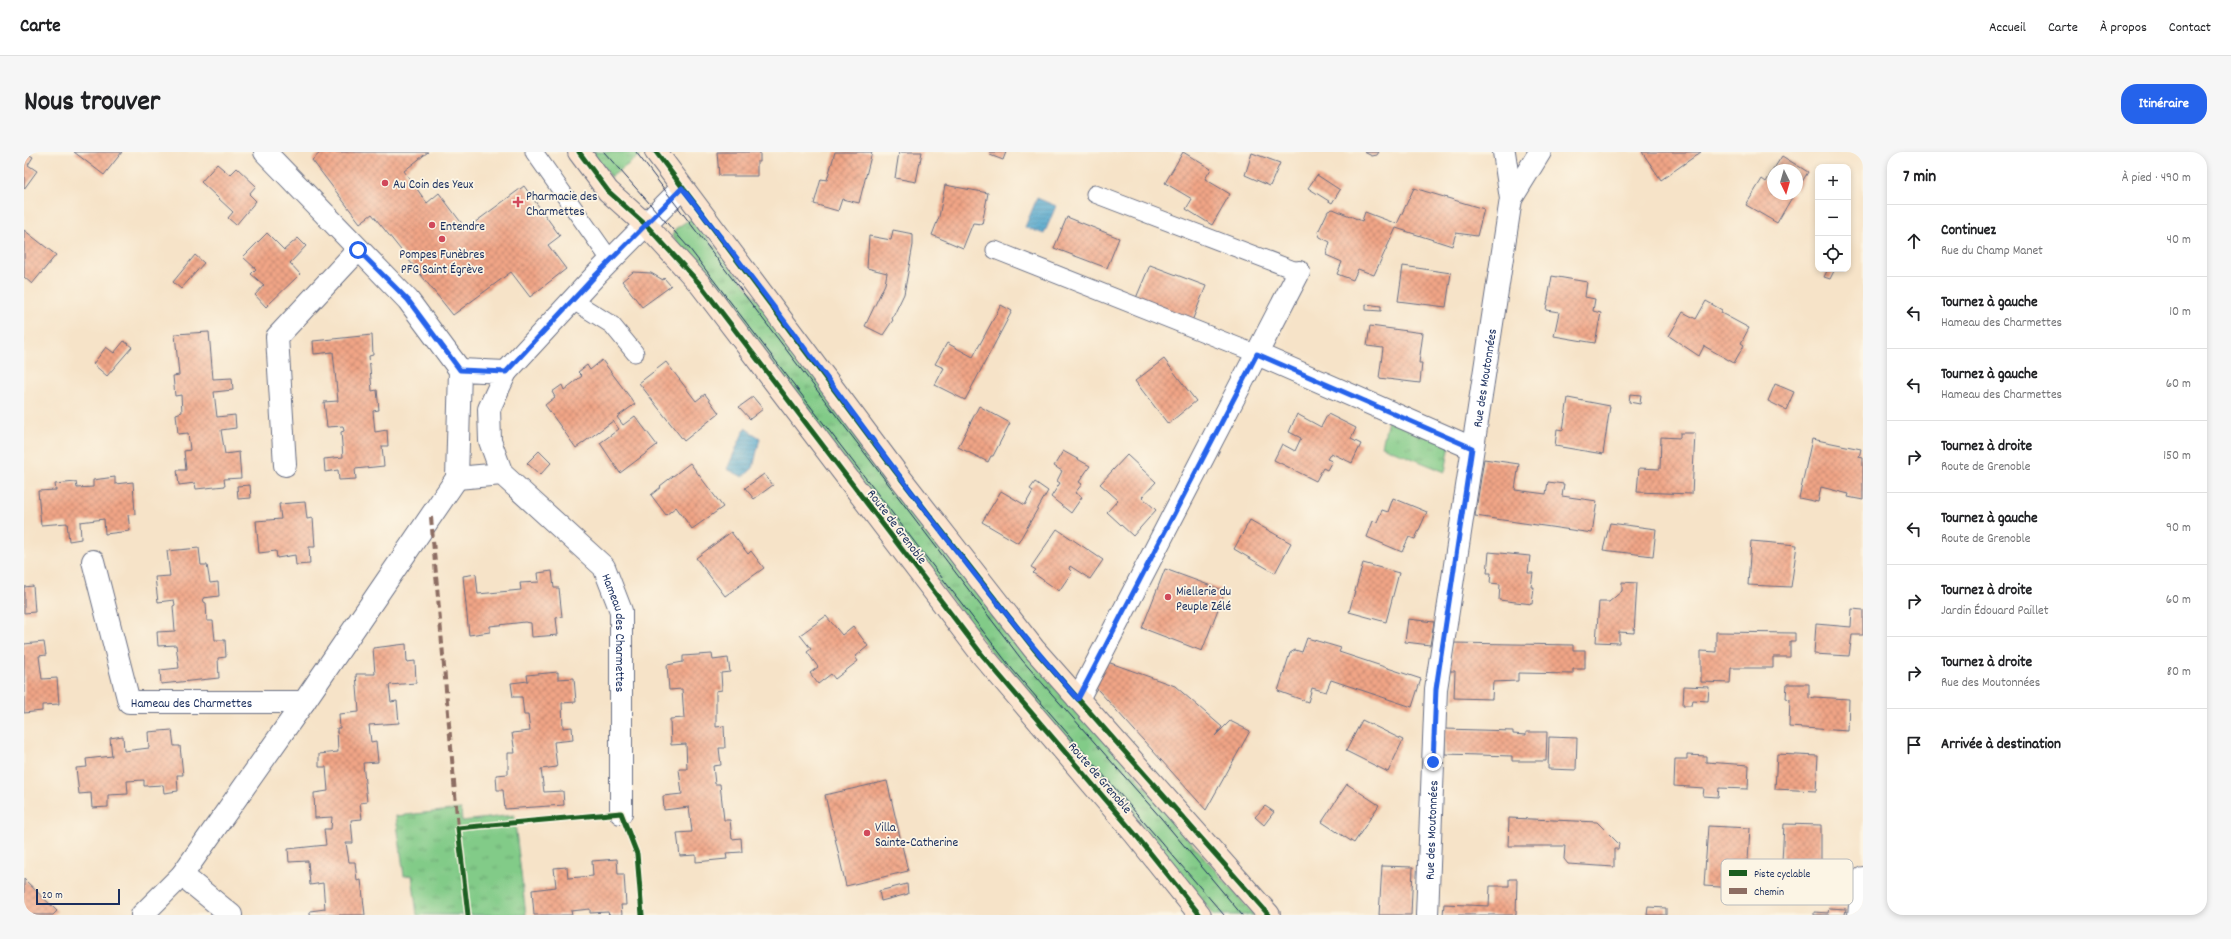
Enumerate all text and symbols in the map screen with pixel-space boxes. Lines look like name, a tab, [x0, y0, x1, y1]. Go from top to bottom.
text: Carte	[20, 14, 61, 41]
text: Accueil	[1989, 18, 2026, 38]
text: Carte	[2048, 18, 2078, 38]
text: À propos	[2100, 18, 2147, 38]
text: Contact	[2169, 18, 2211, 38]
text: Nous trouver	[24, 84, 160, 124]
button: Itinéraire	[2121, 84, 2207, 124]
north arrow	[1767, 164, 1803, 200]
map controls	[1815, 164, 1851, 272]
button: +	[1815, 164, 1851, 200]
text: 7 min	[1903, 166, 1936, 190]
text: À pied · 490 m	[2122, 169, 2191, 188]
place label: Au Coin des Yeux	[393, 176, 474, 195]
marker: Au Coin des Yeux	[380, 178, 390, 188]
place label: Pharmacie des Charmettes	[526, 188, 597, 222]
marker: Pharmacie des Charmettes	[513, 197, 523, 207]
button: −	[1815, 200, 1851, 236]
place label: Entendre	[440, 218, 485, 237]
marker: Entendre	[427, 220, 437, 230]
text: Continuez	[1941, 220, 1996, 242]
icon: ahead	[1903, 230, 1925, 252]
text: 40 m	[2167, 231, 2191, 250]
marker: Pompes Funèbres PFG Saint Égrève	[437, 234, 447, 244]
button: locate	[1815, 236, 1851, 272]
route start	[349, 241, 367, 259]
text: Rue du Champ Manet	[1941, 242, 2043, 261]
place label: Pompes Funèbres PFG Saint Égrève	[399, 246, 485, 280]
text: Tournez à gauche	[1941, 292, 2038, 314]
icon: left	[1903, 302, 1925, 324]
text: 10 m	[2169, 303, 2191, 322]
text: Hameau des Charmettes	[1941, 314, 2062, 333]
street label: Rue des Moutonnées	[1469, 328, 1503, 429]
text: Tournez à gauche	[1941, 364, 2038, 386]
icon: left	[1903, 374, 1925, 396]
text: 60 m	[2166, 375, 2191, 394]
text: Hameau des Charmettes	[1941, 386, 2062, 405]
text: Tournez à droite	[1941, 436, 2032, 458]
icon: right	[1903, 446, 1925, 468]
text: 150 m	[2163, 447, 2191, 466]
text: Route de Grenoble	[1941, 458, 2030, 477]
street label: Route de Grenoble	[862, 486, 931, 569]
text: Tournez à gauche	[1941, 508, 2038, 530]
icon: left	[1903, 518, 1925, 540]
text: 90 m	[2166, 519, 2191, 538]
text: Route de Grenoble	[1941, 530, 2030, 549]
street label: Hameau des Charmettes	[595, 571, 628, 692]
text: Tournez à droite	[1941, 580, 2032, 602]
place label: Miellerie du Peuple Zélé	[1176, 583, 1231, 617]
icon: right	[1903, 590, 1925, 612]
text: 60 m	[2166, 591, 2191, 610]
marker: Miellerie du Peuple Zélé	[1163, 592, 1173, 602]
text: Jardin Édouard Paillet	[1941, 602, 2049, 621]
text: Tournez à droite	[1941, 652, 2032, 674]
icon: right	[1903, 662, 1925, 684]
text: 80 m	[2167, 663, 2191, 682]
text: Rue des Moutonnées	[1941, 674, 2040, 693]
street label: Hameau des Charmettes	[131, 695, 252, 714]
icon: arrive	[1903, 734, 1925, 756]
text: Arrivée à destination	[1941, 734, 2061, 756]
street label: Route de Grenoble	[1063, 739, 1136, 819]
route end	[1424, 753, 1442, 771]
street label: Rue des Moutonnées	[1421, 780, 1444, 880]
place label: Villa Sainte-Catherine	[875, 819, 958, 853]
marker: Villa Sainte-Catherine	[862, 828, 872, 838]
legend	[1721, 859, 1853, 905]
text: Piste cyclable	[1754, 867, 1811, 883]
text: Chemin	[1754, 885, 1784, 901]
scale bar	[36, 887, 120, 906]
text: 20 m	[42, 888, 63, 904]

